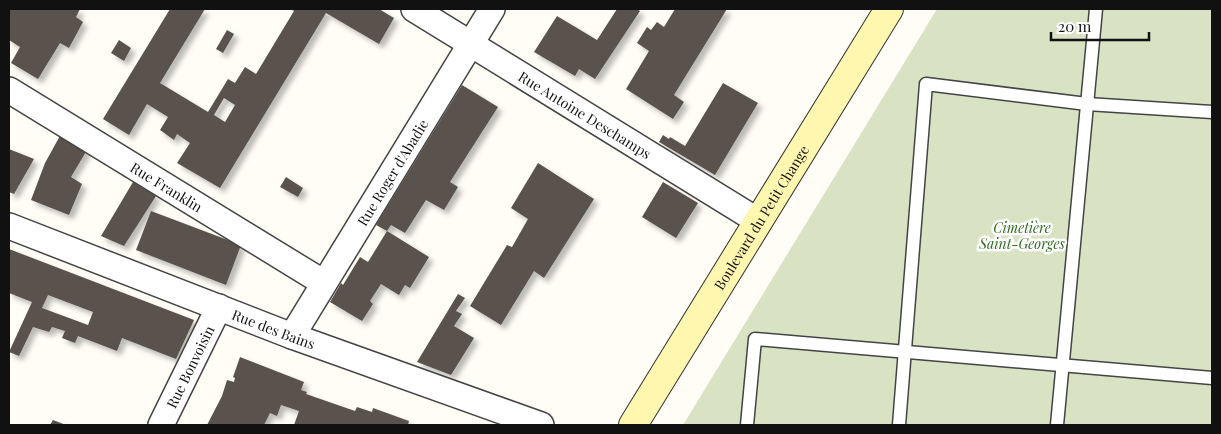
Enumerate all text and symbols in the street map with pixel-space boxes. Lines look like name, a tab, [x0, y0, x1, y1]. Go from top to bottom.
scale bar	[1051, 10, 1148, 42]
text: 20 m	[1058, 16, 1092, 36]
street label: Rue Antoine Deschamps	[515, 66, 655, 163]
street label: Rue Roger d'Abadie	[352, 115, 432, 229]
street label: Boulevard du Petit Change	[709, 141, 813, 293]
street label: Rue Franklin	[127, 157, 207, 216]
park label: Cimetière Saint-Georges	[978, 218, 1065, 253]
street label: Rue des Bains	[230, 304, 318, 353]
street label: Rue Bonvoisin	[161, 322, 218, 411]

